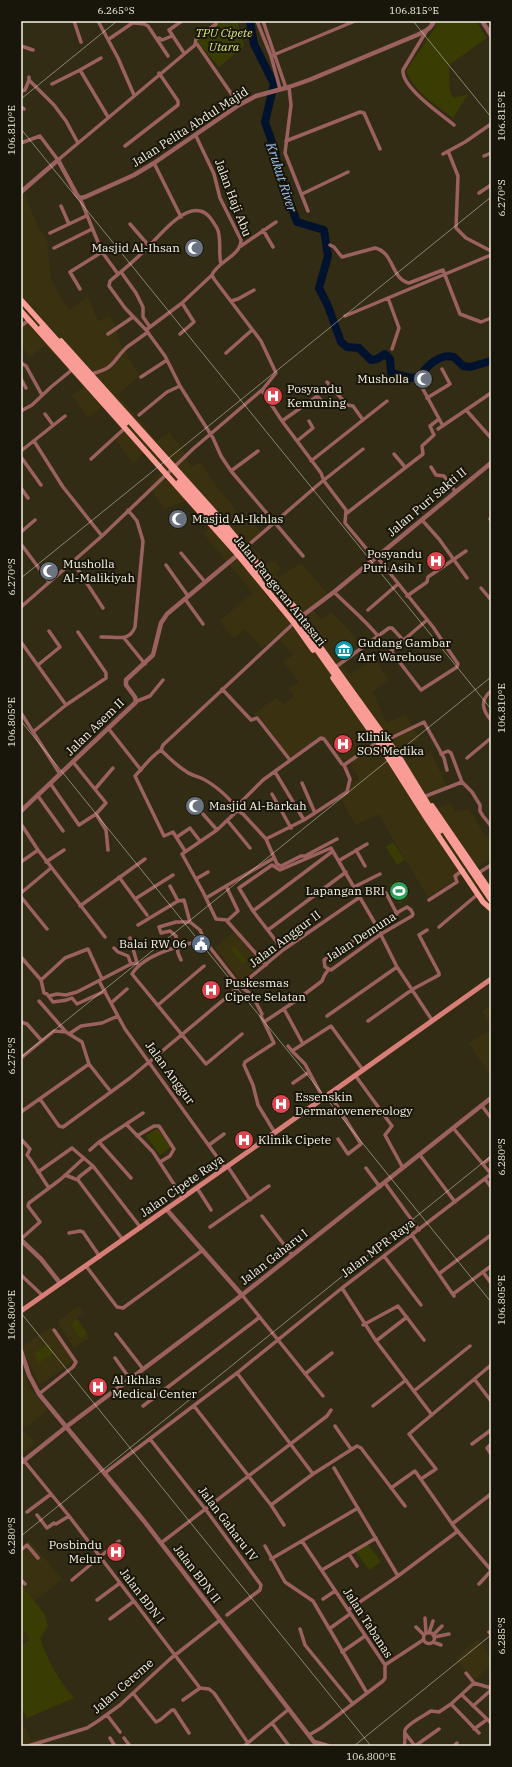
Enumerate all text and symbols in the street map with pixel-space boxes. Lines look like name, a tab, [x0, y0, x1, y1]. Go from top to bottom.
text: 6.265°S	[97, 4, 135, 17]
text: 106.815°E	[389, 4, 439, 17]
park label: TPU Cipete Utara	[196, 25, 253, 54]
street label: Jalan Pelita Abdul Majid	[129, 83, 251, 170]
text: 106.815°E	[495, 91, 508, 141]
text: 106.810°E	[5, 105, 18, 155]
water label: Krukut River	[262, 139, 301, 214]
street label: Jalan Haji Abu	[212, 157, 255, 239]
text: 6.270°S	[495, 179, 508, 217]
mosque icon: Masjid Al-Ihsan	[183, 237, 205, 259]
place label: Masjid Al-Ihsan	[91, 240, 180, 255]
mosque icon: Musholla	[412, 368, 434, 390]
place label: Musholla	[357, 371, 409, 386]
place label: Posyandu Kemuning	[287, 381, 347, 410]
hospital icon: Posyandu Kemuning	[262, 385, 284, 407]
street label: Jalan Puri Sakti II	[384, 464, 469, 539]
mosque icon: Masjid Al-Ikhlas	[167, 508, 189, 530]
place label: Masjid Al-Ikhlas	[192, 511, 284, 526]
street label: Jalan Pangeran Antasari	[231, 533, 330, 649]
place label: Posyandu Puri Asih I	[363, 546, 423, 575]
hospital icon: Posyandu Puri Asih I	[425, 550, 447, 572]
place label: Musholla Al-Malikiyah	[63, 556, 135, 585]
text: 6.270°S	[5, 558, 18, 596]
mosque icon: Musholla Al-Malikiyah	[38, 560, 60, 582]
place label: Gudang Gambar Art Warehouse	[358, 635, 452, 664]
museum icon: Gudang Gambar Art Warehouse	[333, 639, 355, 661]
text: 106.810°E	[495, 683, 508, 733]
street label: Jalan Asem II	[62, 695, 127, 758]
text: 106.805°E	[5, 697, 18, 747]
place label: Klinik SOS Medika	[357, 729, 425, 758]
hospital icon: Klinik SOS Medika	[332, 733, 354, 755]
mosque icon: Masjid Al-Barkah	[184, 795, 206, 817]
place label: Masjid Al-Barkah	[209, 798, 307, 813]
sports icon: Lapangan BRI	[388, 880, 410, 902]
place label: Lapangan BRI	[306, 883, 385, 898]
street label: Jalan Anggur II	[246, 907, 323, 970]
street label: Jalan Demuna	[323, 908, 399, 965]
public building icon: Balai RW 06	[190, 933, 212, 955]
place label: Balai RW 06	[119, 936, 187, 951]
place label: Puskesmas Cipete Selatan	[225, 975, 306, 1004]
hospital icon: Puskesmas Cipete Selatan	[200, 979, 222, 1001]
text: 6.275°S	[5, 1037, 18, 1075]
street label: Jalan Anggur	[143, 1038, 199, 1108]
place label: Essenskin Dermatovenereology	[295, 1089, 413, 1118]
hospital icon: Essenskin Dermatovenereology	[270, 1093, 292, 1115]
hospital icon: Klinik Cipete	[233, 1129, 255, 1151]
place label: Klinik Cipete	[258, 1132, 331, 1147]
text: 6.280°S	[495, 1138, 508, 1176]
street label: Jalan Cipete Raya	[137, 1151, 227, 1220]
street label: Jalan MPR Raya	[338, 1215, 418, 1280]
street label: Jalan Gaharu I	[237, 1225, 311, 1288]
text: 106.805°E	[495, 1275, 508, 1325]
text: 106.800°E	[5, 1290, 18, 1340]
place label: Al Ikhlas Medical Center	[112, 1372, 198, 1401]
hospital icon: Al Ikhlas Medical Center	[87, 1376, 109, 1398]
street label: Jalan Gaharu IV	[195, 1483, 261, 1564]
text: 6.280°S	[5, 1517, 18, 1555]
place label: Posbindu Melur	[49, 1537, 103, 1566]
hospital icon: Posbindu Melur	[105, 1541, 127, 1563]
street label: Jalan BDN II	[170, 1541, 224, 1606]
street label: Jalan BDN I	[117, 1565, 168, 1626]
street label: Jalan Tabanas	[340, 1585, 397, 1661]
text: 6.285°S	[495, 1617, 508, 1655]
street label: Jalan Cereme	[89, 1655, 156, 1716]
text: 106.800°E	[346, 1750, 396, 1763]

